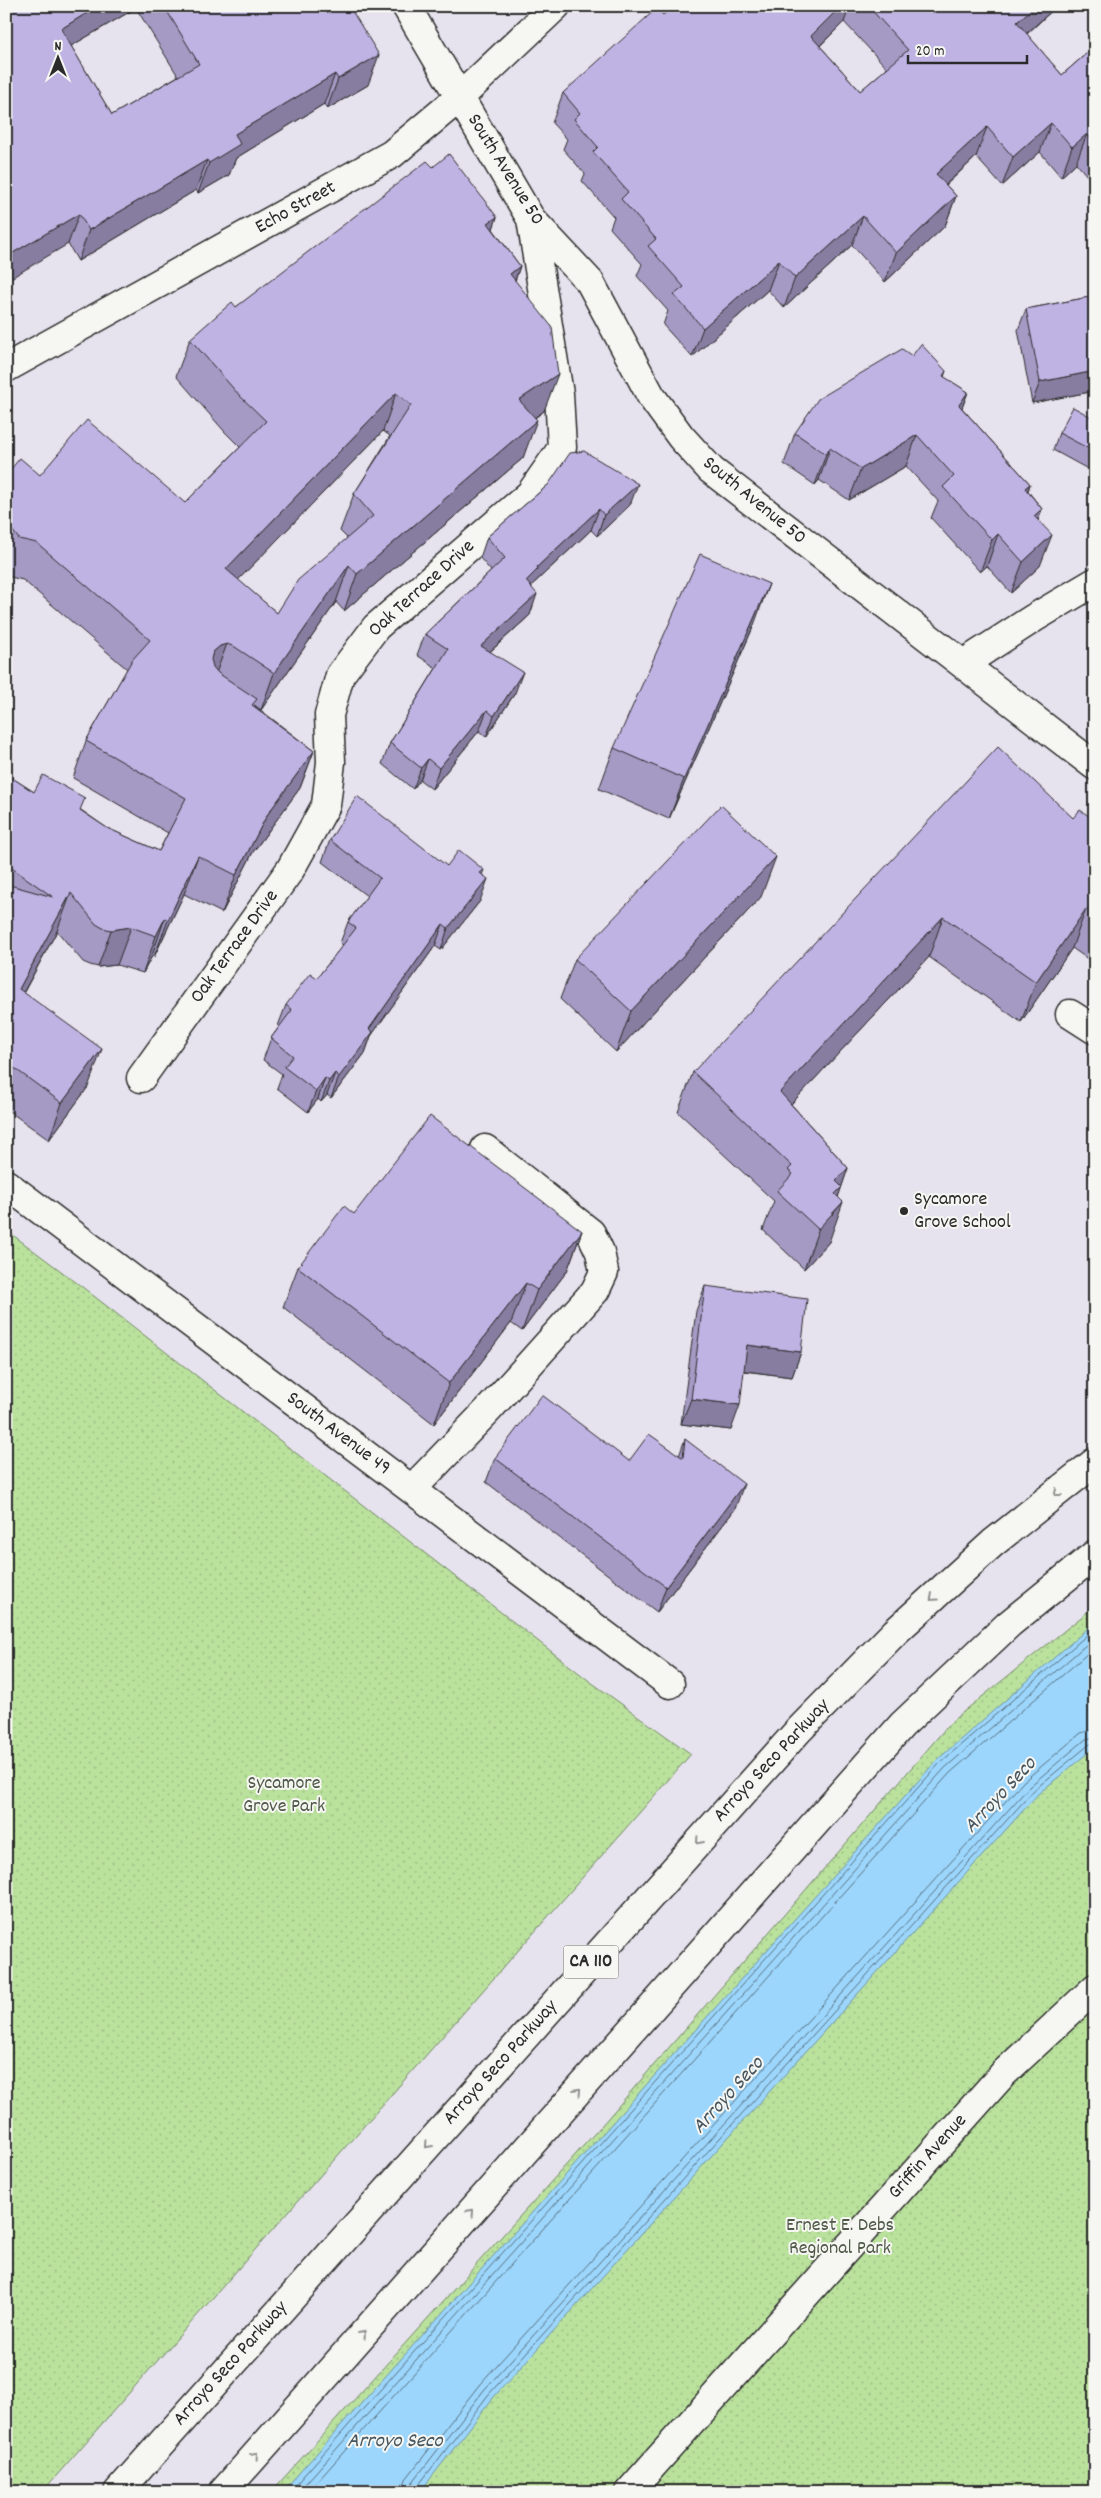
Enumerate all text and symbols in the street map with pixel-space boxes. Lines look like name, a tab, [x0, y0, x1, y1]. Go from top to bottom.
north arrow	[32, 32, 82, 82]
scale bar	[908, 32, 1027, 64]
text: N	[55, 37, 62, 57]
text: 20 m	[916, 41, 944, 63]
street label: South Avenue 50	[459, 109, 551, 231]
street label: Echo Street	[251, 174, 341, 242]
street label: South Avenue 50	[696, 450, 812, 552]
street label: Oak Terrace Drive	[363, 533, 482, 644]
street label: Oak Terrace Drive	[184, 884, 286, 1010]
place label: Sycamore Grove School	[914, 1186, 1011, 1237]
marker: Sycamore Grove School	[898, 1205, 910, 1217]
street label: South Avenue 49	[280, 1385, 396, 1483]
one-way arrow	[1053, 1487, 1062, 1496]
one-way arrow	[929, 1592, 938, 1601]
street label: Arroyo Seco Parkway	[707, 1692, 837, 1829]
water label: Arroyo Seco	[958, 1750, 1046, 1841]
park label: Sycamore Grove Park	[243, 1770, 325, 1821]
one-way arrow	[696, 1836, 705, 1845]
road number: CA 110	[564, 1945, 618, 1978]
street label: Arroyo Seco Parkway	[437, 1994, 565, 2132]
water label: Arroyo Seco	[686, 2049, 773, 2141]
one-way arrow	[573, 2087, 582, 2096]
street label: Griffin Avenue	[882, 2108, 974, 2206]
one-way arrow	[425, 2139, 434, 2148]
one-way arrow	[465, 2209, 474, 2218]
park label: Ernest E. Debs Regional Park	[786, 2212, 894, 2263]
street label: Arroyo Seco Parkway	[167, 2295, 295, 2433]
one-way arrow	[357, 2330, 366, 2339]
water label: Arroyo Seco	[347, 2427, 444, 2457]
one-way arrow	[249, 2452, 258, 2461]

